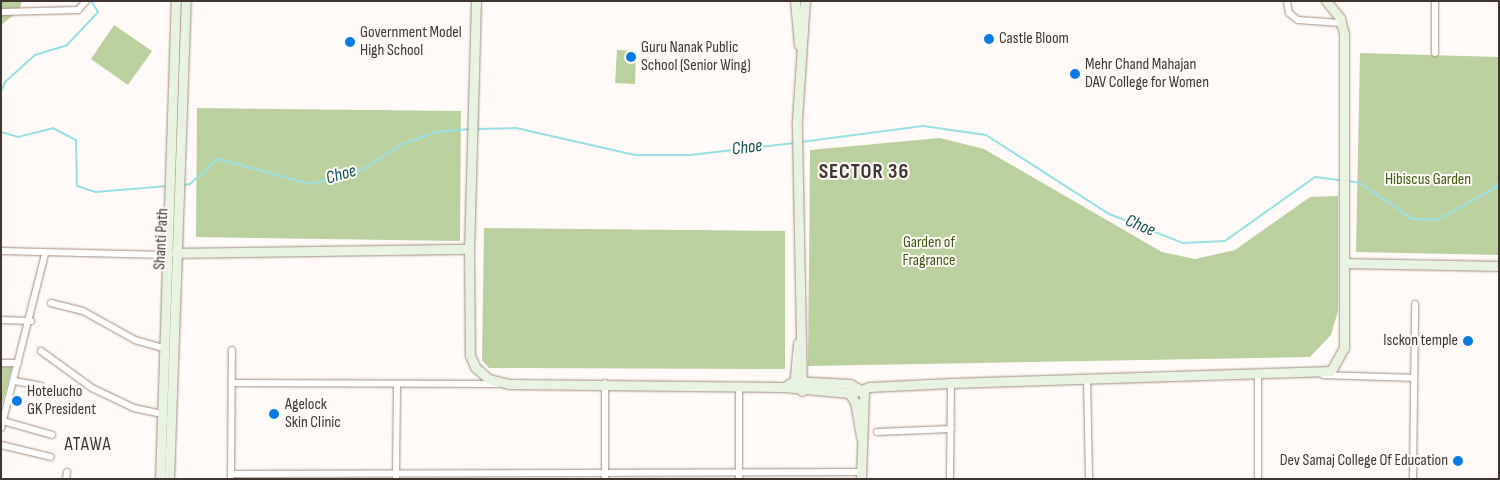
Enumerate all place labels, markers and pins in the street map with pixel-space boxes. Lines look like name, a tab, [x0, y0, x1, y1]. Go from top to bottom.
place label: Government Model High School	[360, 23, 462, 61]
place label: Castle Bloom	[999, 29, 1069, 49]
marker: Castle Bloom	[983, 33, 995, 45]
marker: Government Model High School	[344, 36, 356, 48]
place label: Guru Nanak Public School (Senior Wing)	[641, 38, 751, 76]
marker: Guru Nanak Public School (Senior Wing)	[625, 51, 637, 63]
place label: Mehr Chand Mahajan DAV College for Women	[1085, 55, 1209, 93]
marker: Mehr Chand Mahajan DAV College for Women	[1069, 68, 1081, 80]
place label: Isckon temple	[1383, 331, 1458, 351]
marker: Isckon temple	[1462, 335, 1474, 347]
place label: Hotelucho GK President	[27, 382, 96, 420]
marker: Hotelucho GK President	[11, 395, 23, 407]
place label: Agelock Skin Clinic	[285, 395, 341, 433]
marker: Agelock Skin Clinic	[267, 407, 281, 421]
place label: Dev Samaj College Of Education	[1280, 451, 1448, 471]
marker: Dev Samaj College Of Education	[1452, 455, 1464, 467]

